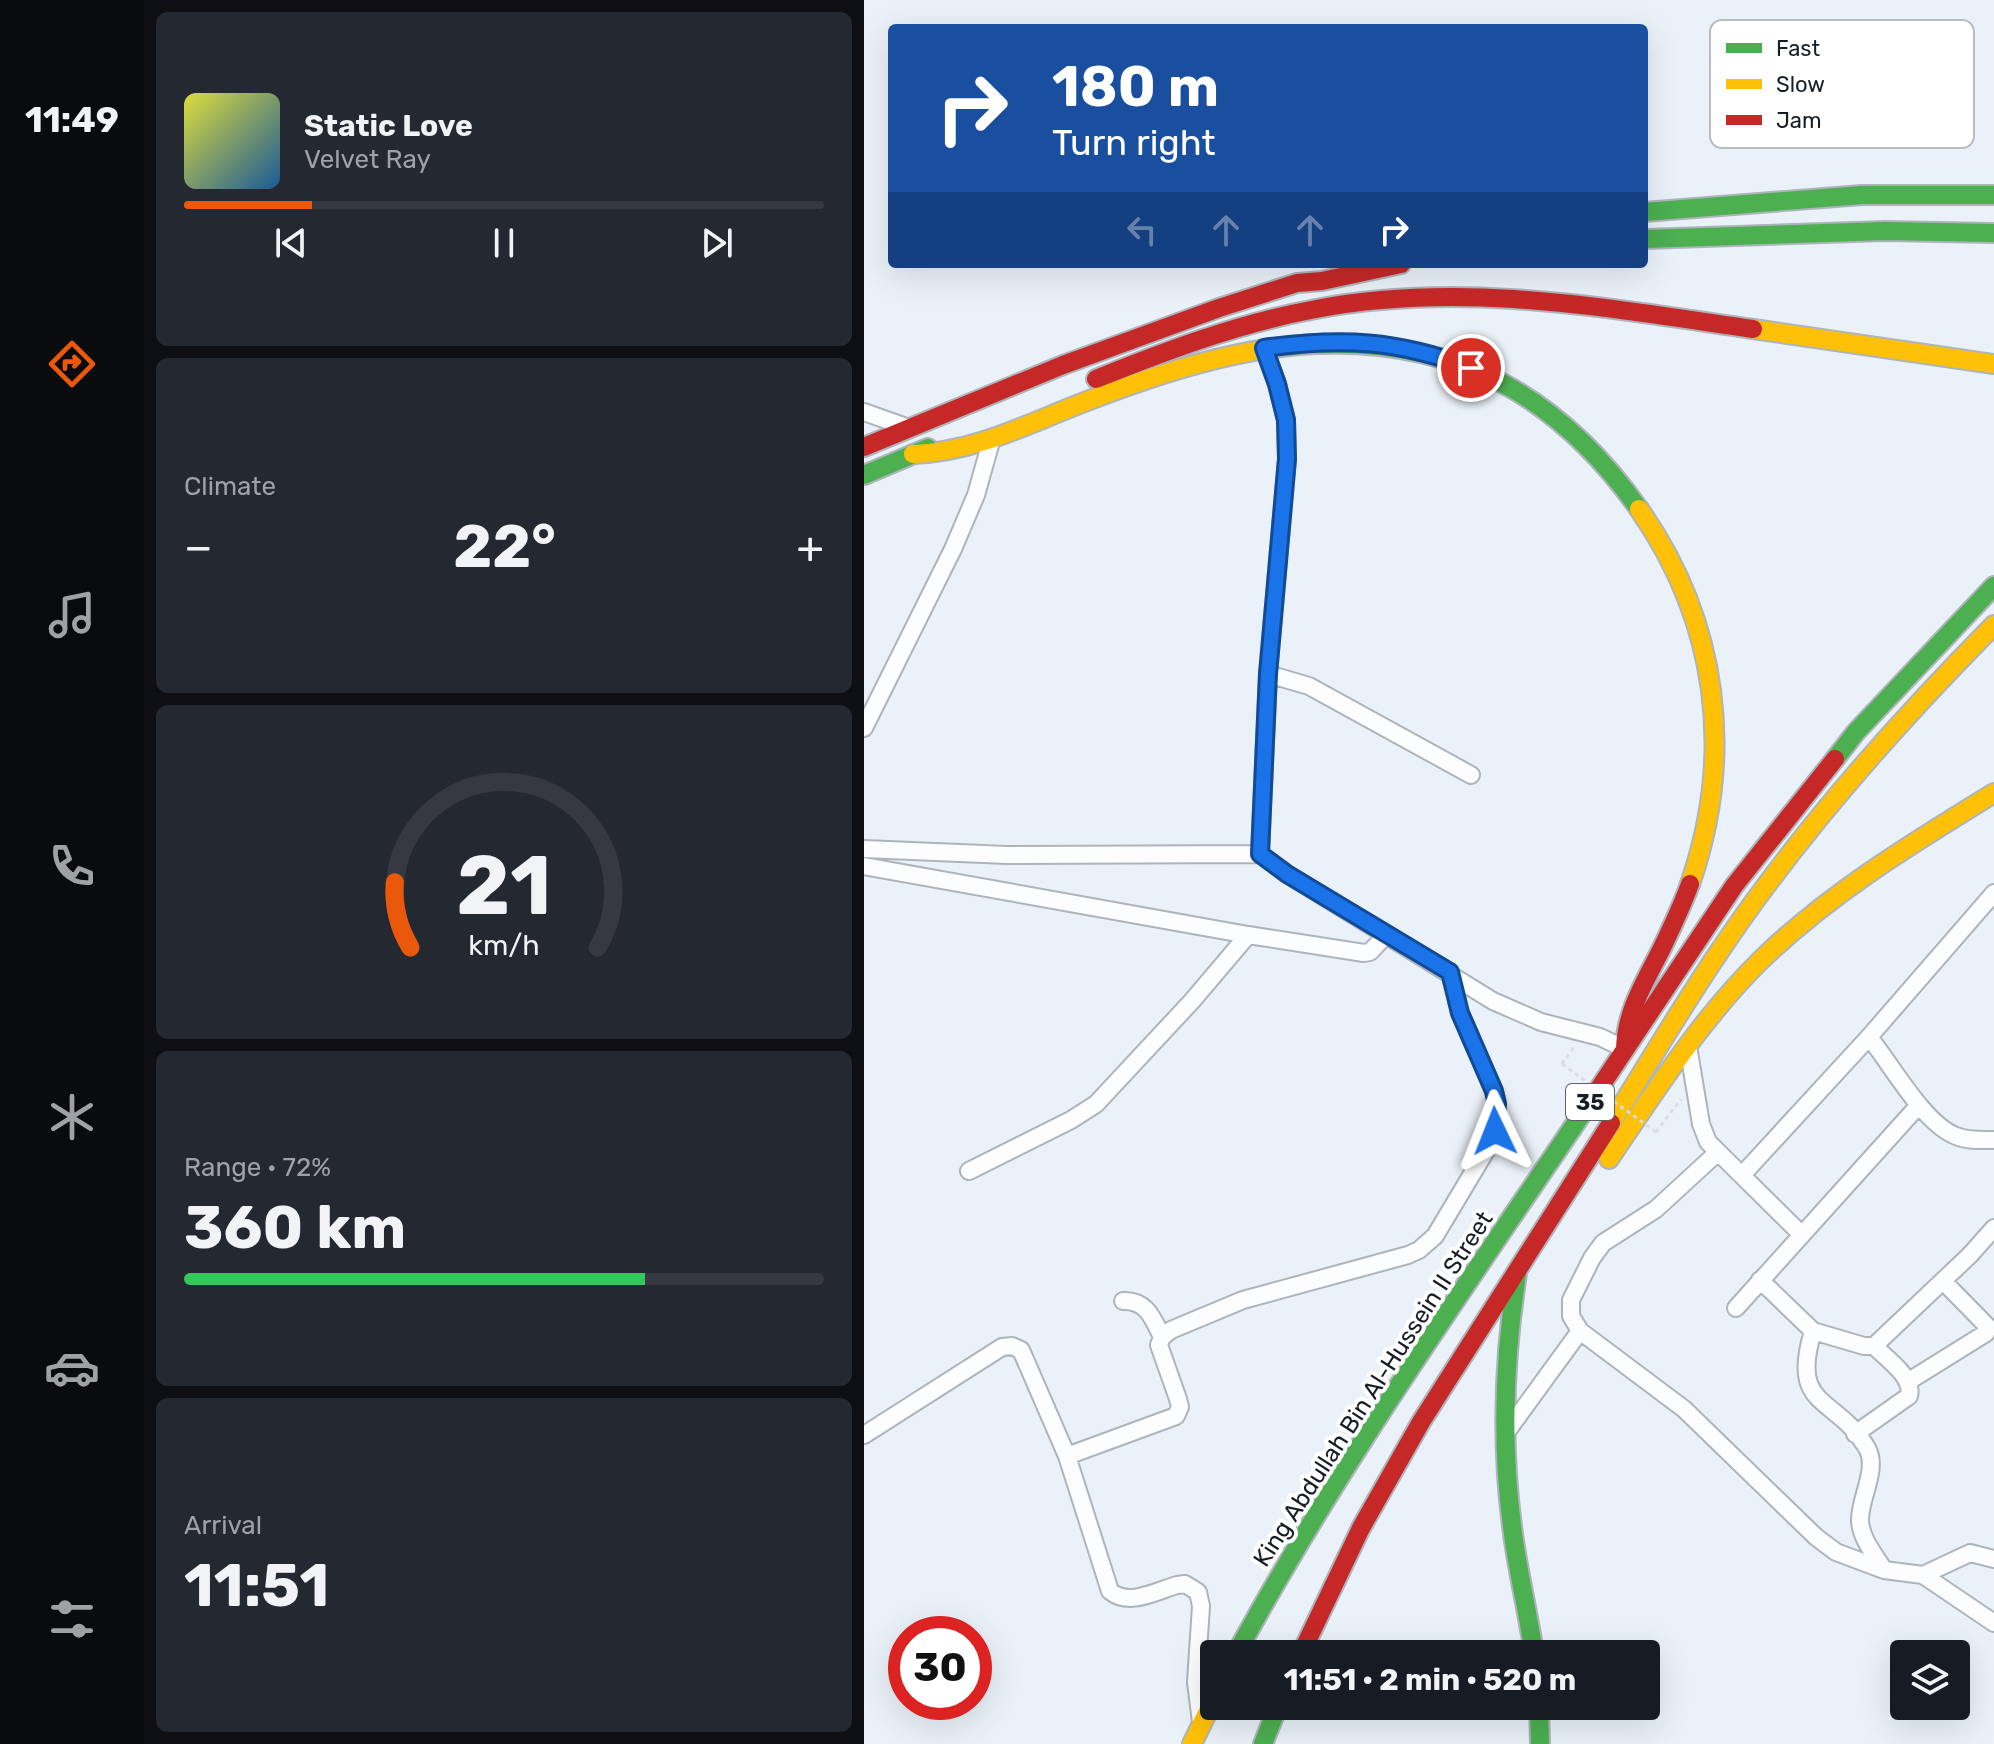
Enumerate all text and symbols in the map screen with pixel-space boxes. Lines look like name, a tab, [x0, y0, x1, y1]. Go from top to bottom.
legend	[1710, 20, 1974, 148]
text: Fast	[1776, 35, 1821, 62]
text: 180 m	[1052, 54, 1219, 120]
icon: right	[920, 56, 1024, 160]
text: Slow	[1776, 71, 1825, 98]
text: 11:49	[25, 98, 119, 141]
text: Jam	[1776, 107, 1822, 134]
text: Static Love	[304, 108, 473, 144]
text: Turn right	[1052, 121, 1216, 164]
text: Velvet Ray	[304, 144, 431, 175]
icon: left	[1120, 208, 1164, 252]
icon: ahead	[1204, 208, 1248, 252]
icon: ahead	[1288, 208, 1332, 252]
icon: right	[1372, 208, 1416, 252]
icon: previous	[269, 221, 313, 265]
icon: pause	[482, 221, 526, 265]
icon: next	[695, 221, 739, 265]
pin	[1437, 334, 1505, 402]
icon: directions	[44, 336, 100, 392]
icon: arrive	[1449, 346, 1493, 390]
text: Climate	[184, 471, 276, 502]
text: 22°	[453, 511, 556, 582]
text: −	[184, 521, 213, 573]
text: +	[797, 521, 824, 573]
icon: music	[44, 587, 100, 643]
text: 21	[456, 836, 552, 935]
icon: phone	[44, 838, 100, 894]
text: km/h	[468, 928, 540, 962]
road number: 35	[1566, 1084, 1614, 1120]
icon: climate	[44, 1089, 100, 1145]
position arrow	[1453, 1089, 1537, 1173]
text: Range · 72%	[184, 1152, 331, 1183]
text: 360 km	[184, 1192, 406, 1263]
street label: King Abdullah Bin Al-Hussein II Street	[1247, 1206, 1499, 1572]
icon: car	[44, 1340, 100, 1396]
text: Arrival	[184, 1510, 262, 1541]
text: 11:51	[184, 1550, 329, 1621]
icon: filters	[44, 1591, 100, 1647]
speed limit sign: 30	[888, 1616, 992, 1720]
map controls	[1890, 1640, 1970, 1720]
button: layers	[1890, 1640, 1970, 1720]
text: 11:51 · 2 min · 520 m	[1284, 1662, 1576, 1698]

